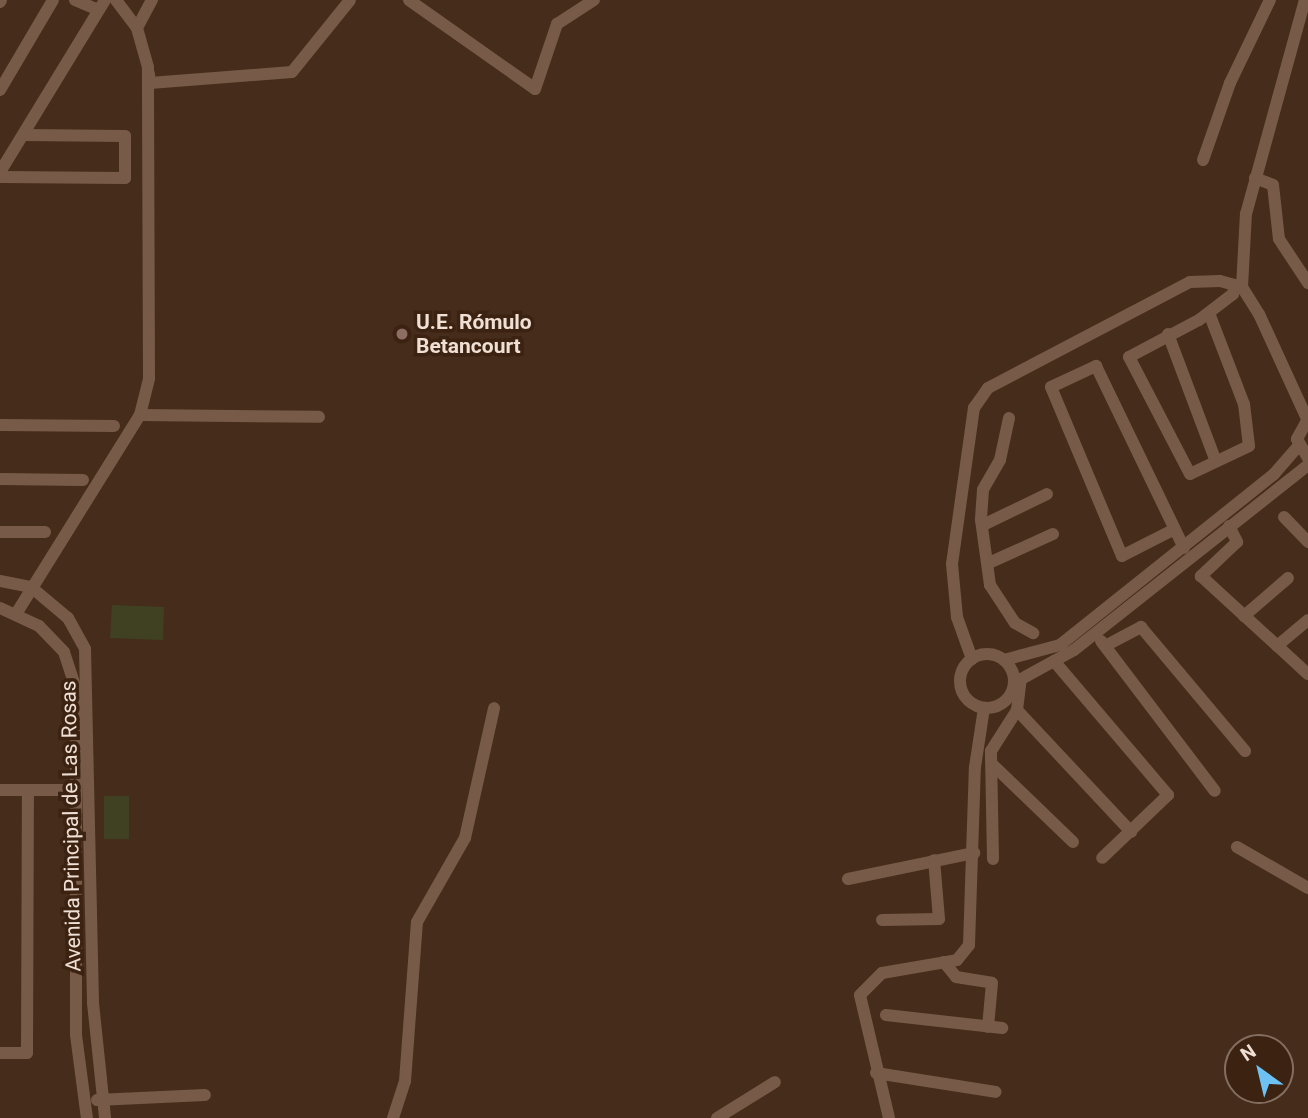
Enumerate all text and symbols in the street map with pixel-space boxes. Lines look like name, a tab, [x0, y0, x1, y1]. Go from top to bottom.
place label: U.E. Rómulo Betancourt	[416, 309, 532, 359]
marker: U.E. Rómulo Betancourt	[394, 326, 410, 342]
street label: Avenida Principal de Las Rosas	[56, 680, 86, 972]
north arrow	[1224, 1034, 1294, 1104]
text: N	[1236, 1040, 1260, 1066]

